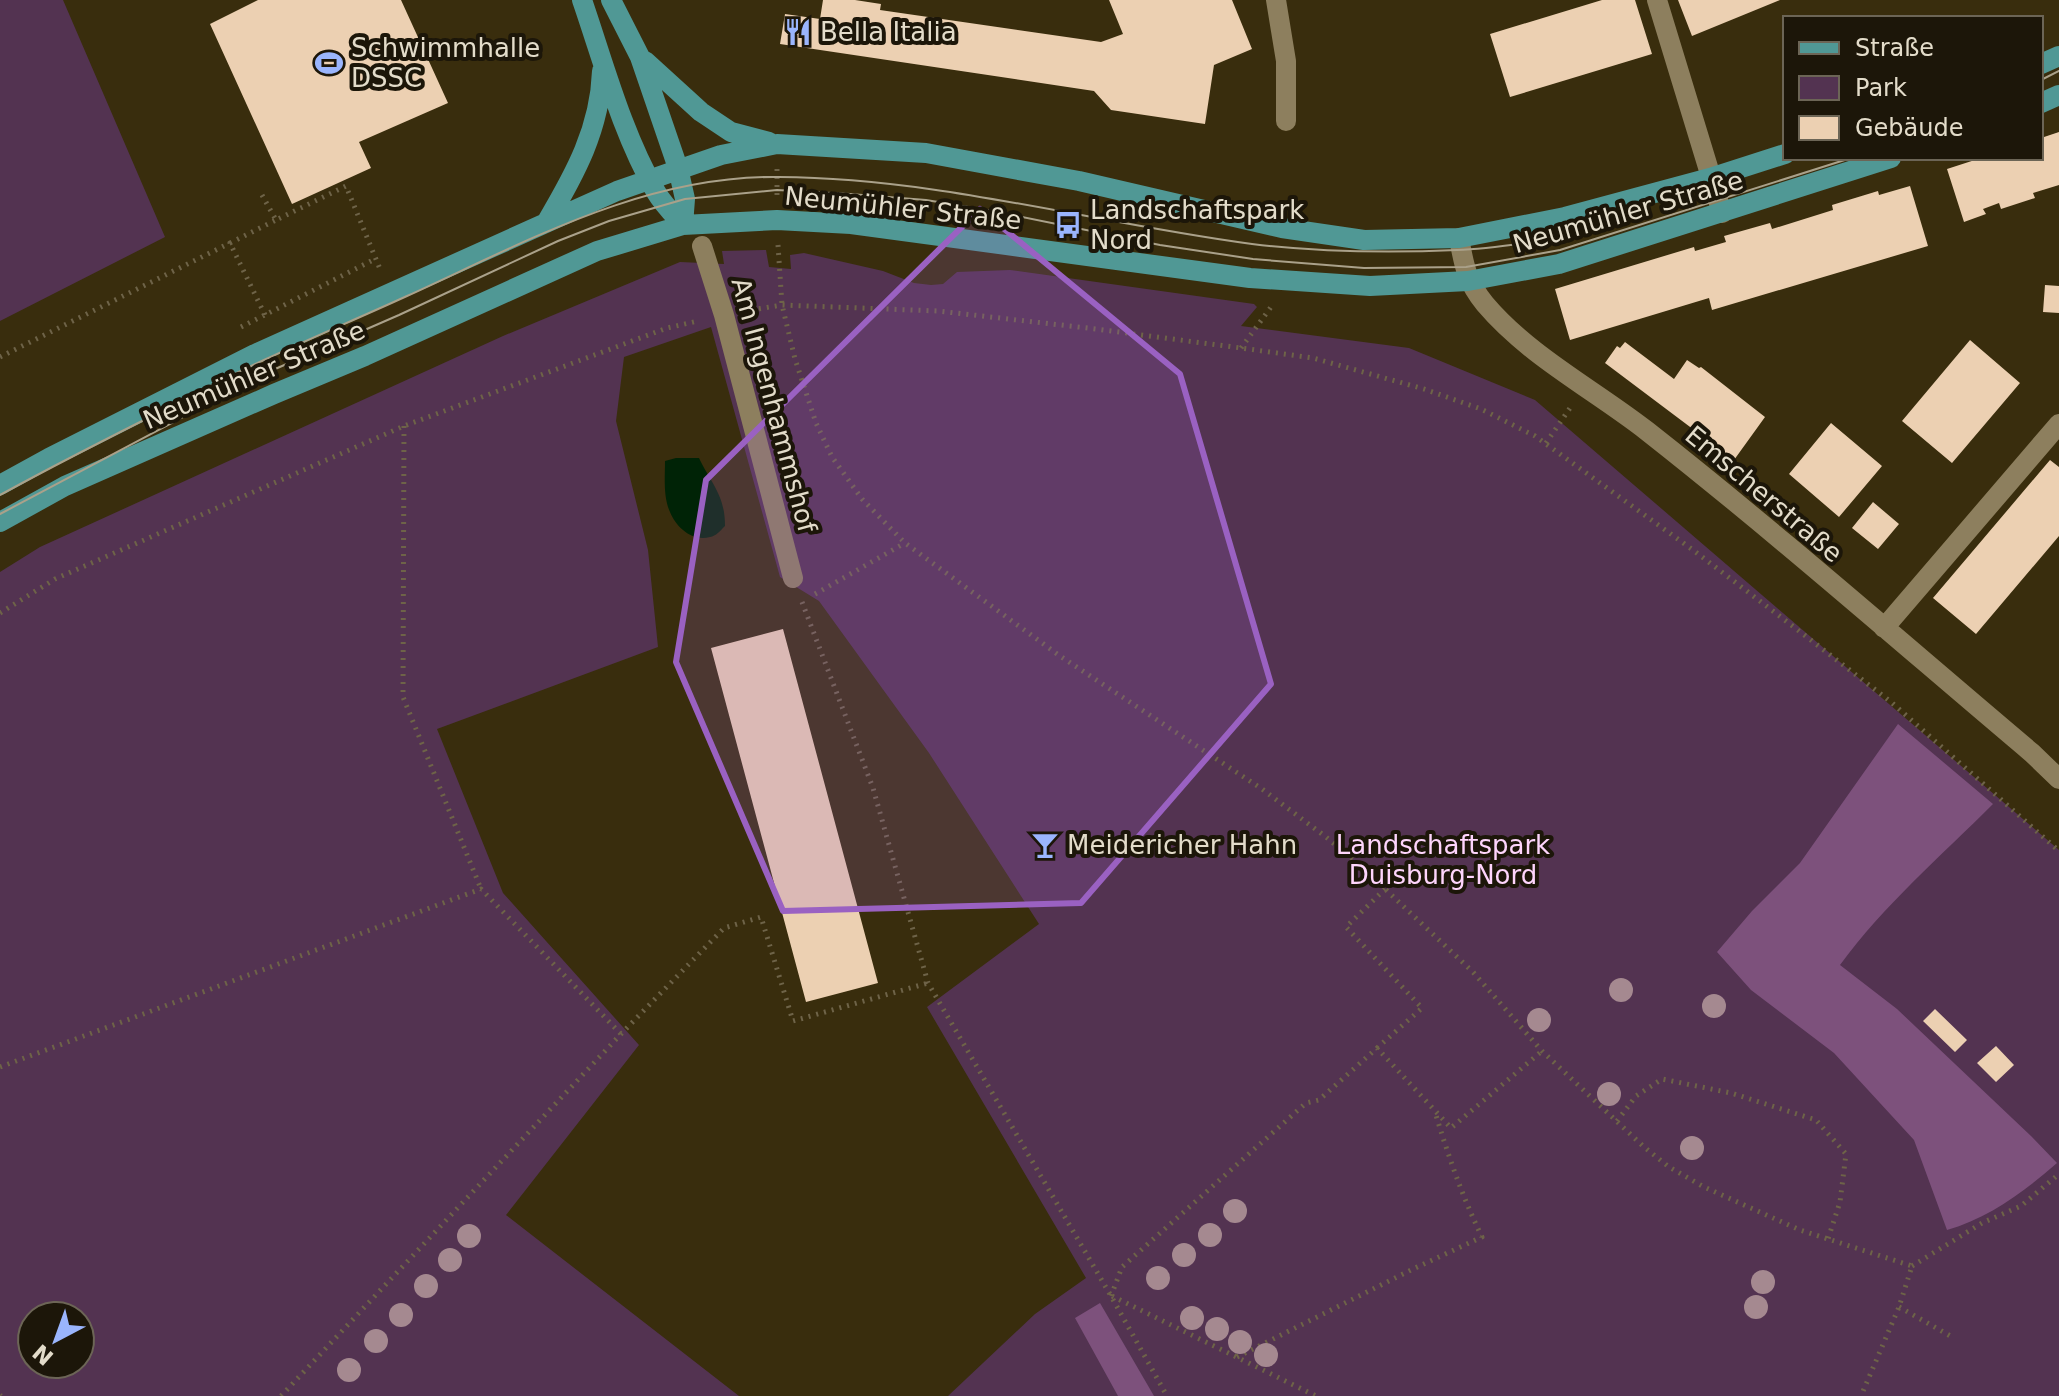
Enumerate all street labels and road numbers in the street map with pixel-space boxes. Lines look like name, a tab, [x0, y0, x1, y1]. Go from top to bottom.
street label: Neumühler Straße	[1509, 165, 1747, 259]
street label: Neumühler Straße	[783, 181, 1023, 235]
street label: Am Ingenhammshof	[726, 274, 823, 537]
street label: Neumühler Straße	[139, 315, 369, 435]
street label: Emscherstraße	[1679, 420, 1849, 568]

